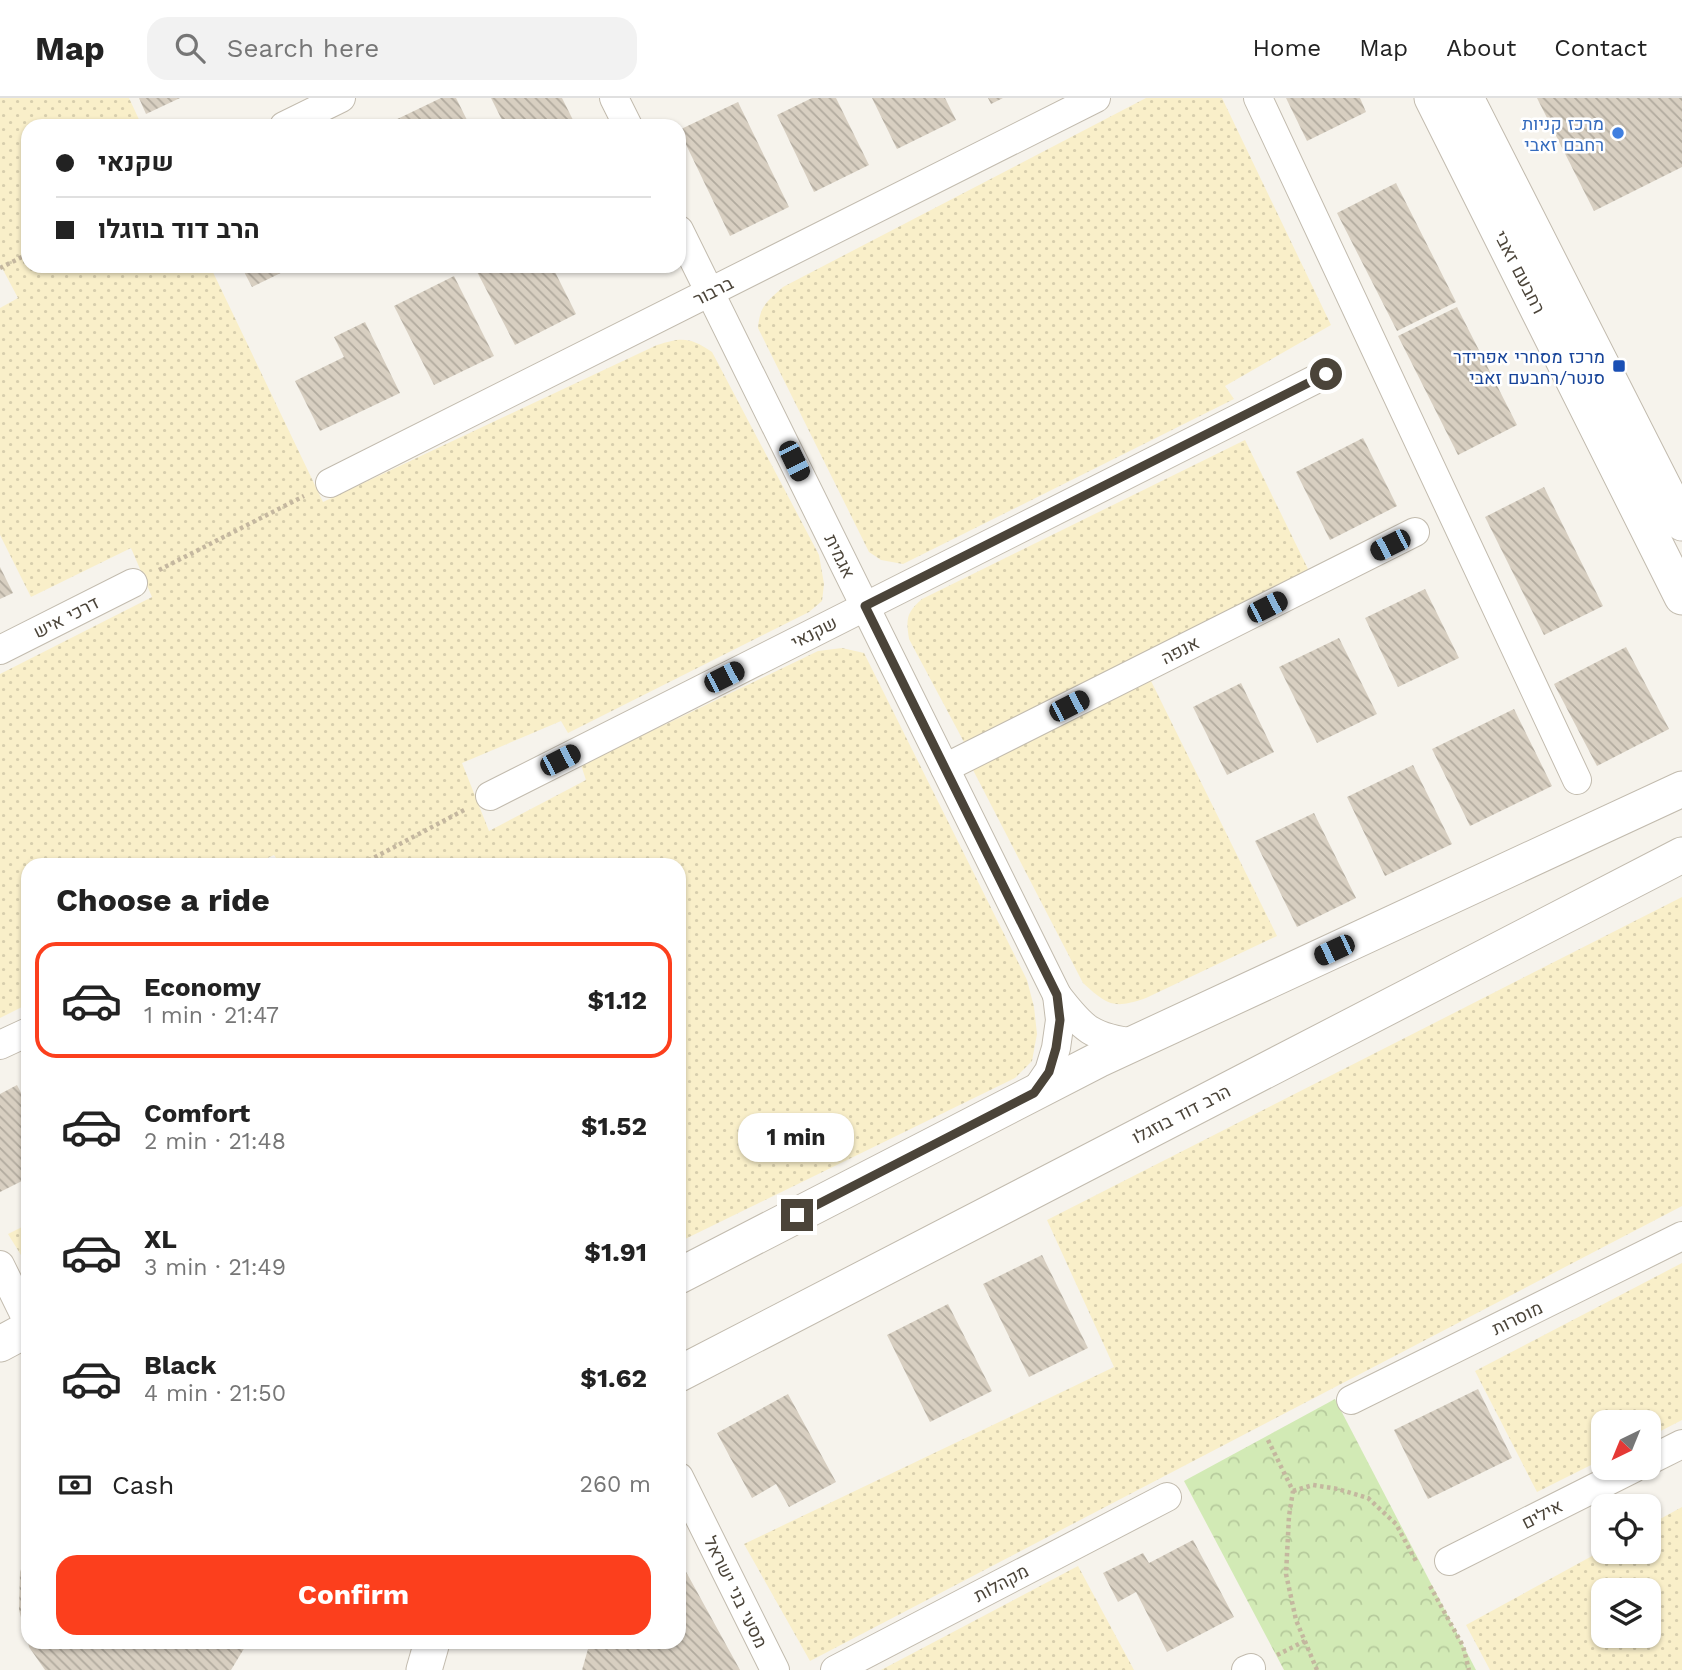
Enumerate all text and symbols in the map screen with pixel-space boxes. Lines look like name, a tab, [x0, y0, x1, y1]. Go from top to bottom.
search box	[147, 17, 637, 80]
text: Map	[35, 29, 105, 68]
icon: search	[171, 29, 209, 67]
text: Search here	[227, 33, 379, 63]
text: Home	[1253, 34, 1321, 62]
text: Map	[1359, 34, 1408, 62]
text: About	[1446, 34, 1516, 62]
text: Contact	[1554, 34, 1647, 62]
place label: מרכז קניות רחבם זאבי	[1522, 113, 1604, 155]
marker: מרכז קניות רחבם זאבי	[1610, 125, 1626, 141]
text: שקנאי	[98, 147, 174, 177]
text: הרב דוד בוזגלו	[98, 214, 260, 244]
street label: רחבעם זאבי	[1490, 227, 1550, 317]
street label: ברבור	[690, 272, 737, 310]
place label: מרכז מסחרי אפרידר סנטר/רחבעם זאבי	[1453, 346, 1605, 388]
route start	[1310, 358, 1342, 390]
marker: מרכז מסחרי אפרידר סנטר/רחבעם זאבי	[1611, 358, 1627, 374]
car	[776, 438, 813, 484]
car	[1367, 526, 1414, 564]
street label: אגמית	[820, 530, 860, 582]
car	[1244, 588, 1291, 626]
street label: דרכי איש	[30, 592, 102, 642]
street label: שקנאי	[787, 612, 841, 652]
street label: אנפה	[1157, 632, 1203, 668]
car	[701, 658, 748, 696]
car	[1046, 687, 1093, 725]
car	[537, 741, 584, 779]
text: Choose a ride	[56, 881, 270, 919]
car	[1311, 932, 1358, 968]
icon: car	[60, 969, 123, 1032]
text: Economy	[144, 972, 261, 1002]
text: $1.12	[588, 985, 647, 1015]
text: 1 min · 21:47	[144, 1002, 279, 1029]
street label: הרב דוד בוזגלו	[1128, 1080, 1234, 1148]
icon: car	[60, 1095, 123, 1158]
text: Comfort	[144, 1098, 250, 1128]
text: $1.52	[581, 1111, 647, 1141]
callout: 1 min	[739, 1114, 855, 1162]
text: 1 min	[766, 1124, 826, 1151]
text: 2 min · 21:48	[144, 1128, 286, 1155]
route end	[781, 1199, 813, 1231]
icon: car	[60, 1221, 123, 1284]
text: XL	[144, 1224, 177, 1254]
text: $1.91	[584, 1237, 647, 1267]
text: 3 min · 21:49	[144, 1254, 286, 1281]
street label: מוסרות	[1488, 1297, 1546, 1339]
icon: car	[60, 1347, 123, 1410]
text: Black	[144, 1350, 216, 1380]
text: $1.62	[580, 1363, 647, 1393]
text: 4 min · 21:50	[144, 1380, 286, 1407]
north arrow	[1591, 1410, 1661, 1480]
map controls	[1591, 1410, 1661, 1648]
icon: cash	[56, 1466, 94, 1504]
text: Cash	[112, 1470, 174, 1500]
text: 260 m	[580, 1471, 651, 1498]
button: locate	[1591, 1494, 1661, 1564]
street label: אילים	[1518, 1495, 1566, 1533]
street label: מסעי בני ישראל	[700, 1533, 772, 1651]
button: Confirm	[56, 1555, 651, 1635]
street label: מקהלות	[970, 1560, 1032, 1606]
button: layers	[1591, 1578, 1661, 1648]

